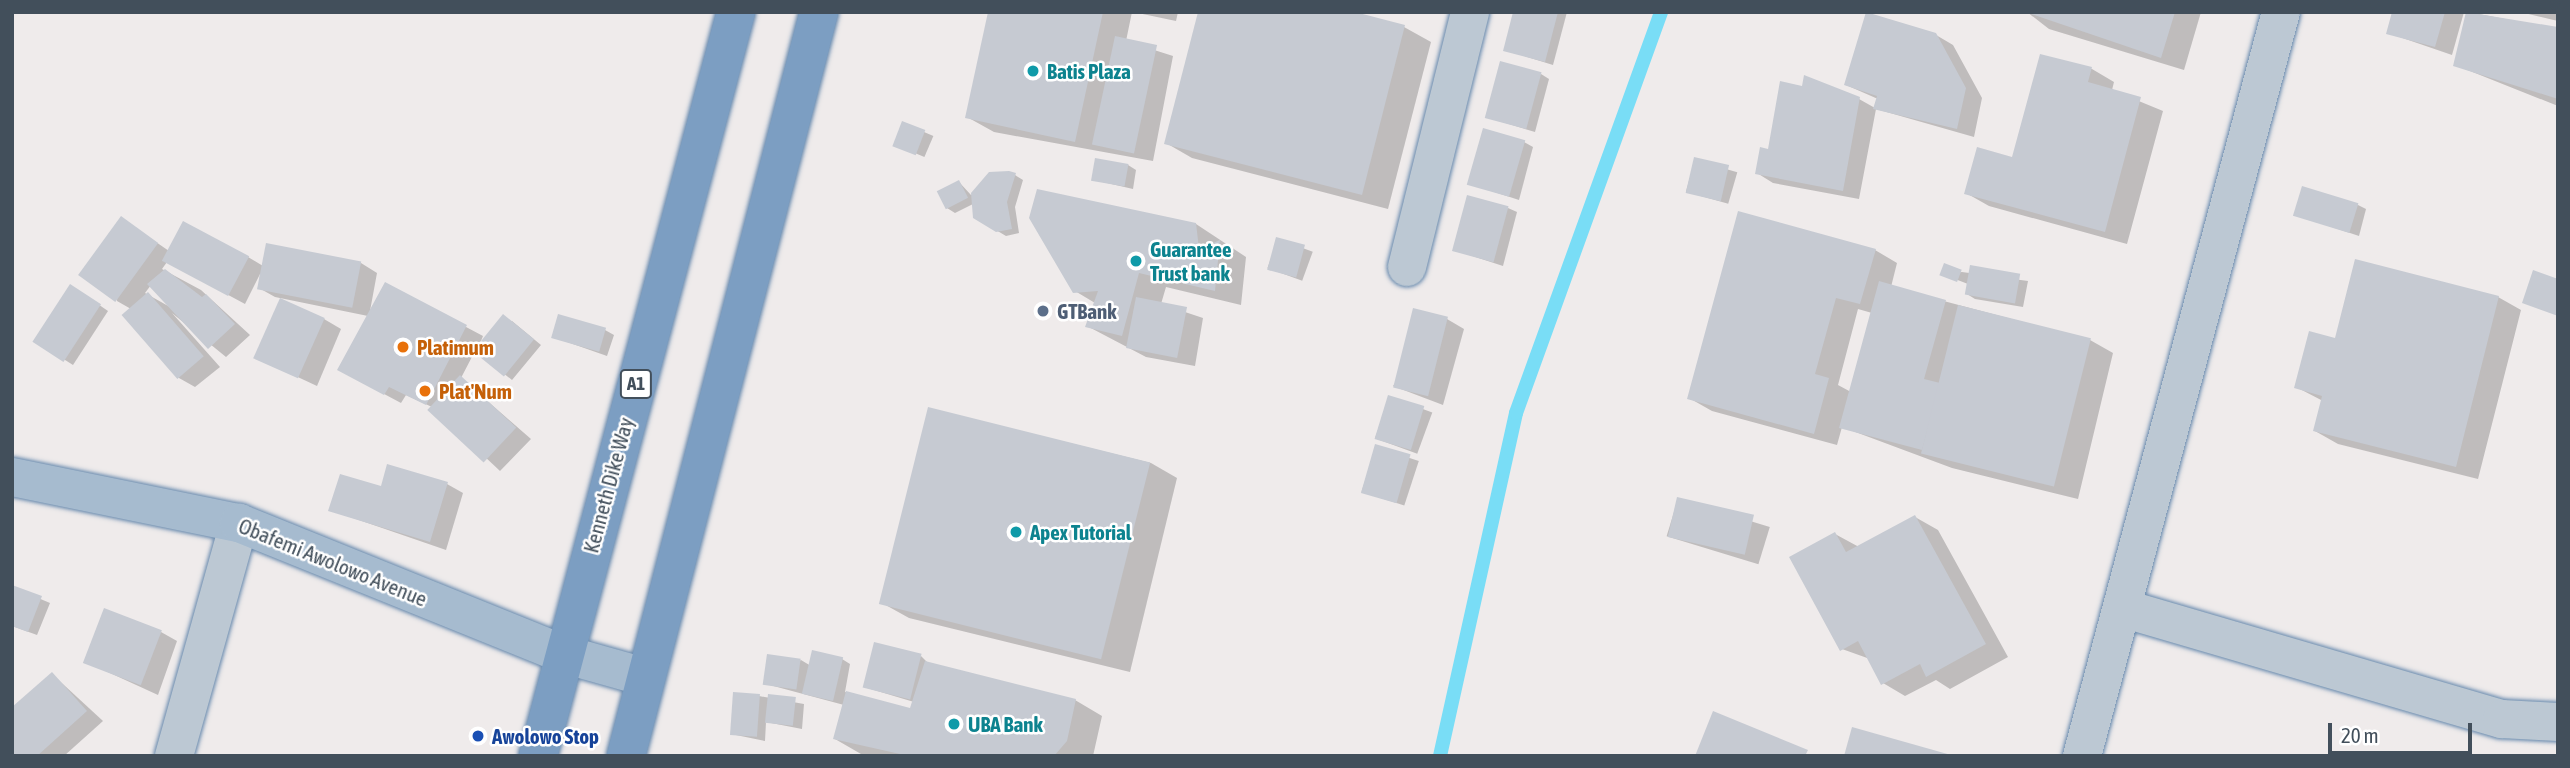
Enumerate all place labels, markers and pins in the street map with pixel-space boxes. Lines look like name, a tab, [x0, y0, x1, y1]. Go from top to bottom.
place label: Batis Plaza	[1047, 58, 1131, 84]
marker: Batis Plaza	[1025, 63, 1041, 79]
place label: Guarantee Trust bank	[1150, 236, 1232, 286]
marker: Guarantee Trust bank	[1128, 253, 1144, 269]
place label: GTBank	[1057, 298, 1116, 324]
marker: GTBank	[1035, 303, 1051, 319]
place label: Platimum	[417, 334, 494, 360]
marker: Platimum	[395, 339, 411, 355]
place label: Plat'Num	[439, 378, 512, 404]
marker: Plat'Num	[417, 383, 433, 399]
place label: Apex Tutorial	[1030, 519, 1131, 545]
marker: Apex Tutorial	[1008, 524, 1024, 540]
place label: UBA Bank	[968, 711, 1043, 737]
marker: UBA Bank	[946, 716, 962, 732]
place label: Awolowo Stop	[492, 723, 599, 749]
marker: Awolowo Stop	[470, 728, 486, 744]

